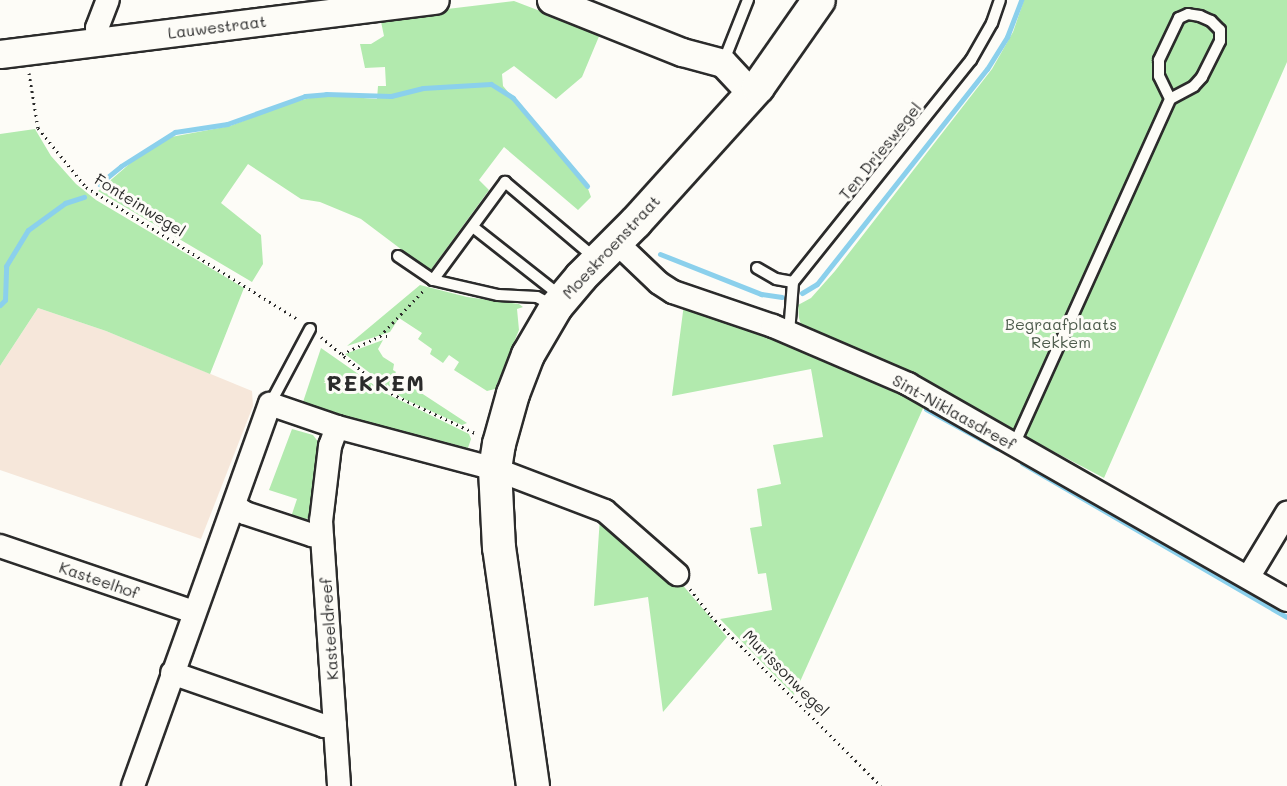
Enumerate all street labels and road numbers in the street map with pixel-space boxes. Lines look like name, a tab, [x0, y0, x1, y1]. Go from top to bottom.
street label: Lauwestraat	[167, 11, 267, 43]
street label: Ten Drieswegel	[835, 98, 925, 204]
street label: Fonteinwegel	[91, 169, 189, 241]
street label: Moeskroenstraat	[558, 191, 664, 303]
street label: Sint-Niklaasdreef	[889, 370, 1019, 454]
street label: Kasteelhof	[57, 557, 141, 603]
street label: Kasteeldreef	[316, 577, 342, 681]
street label: Murissonwegel	[739, 626, 833, 720]

